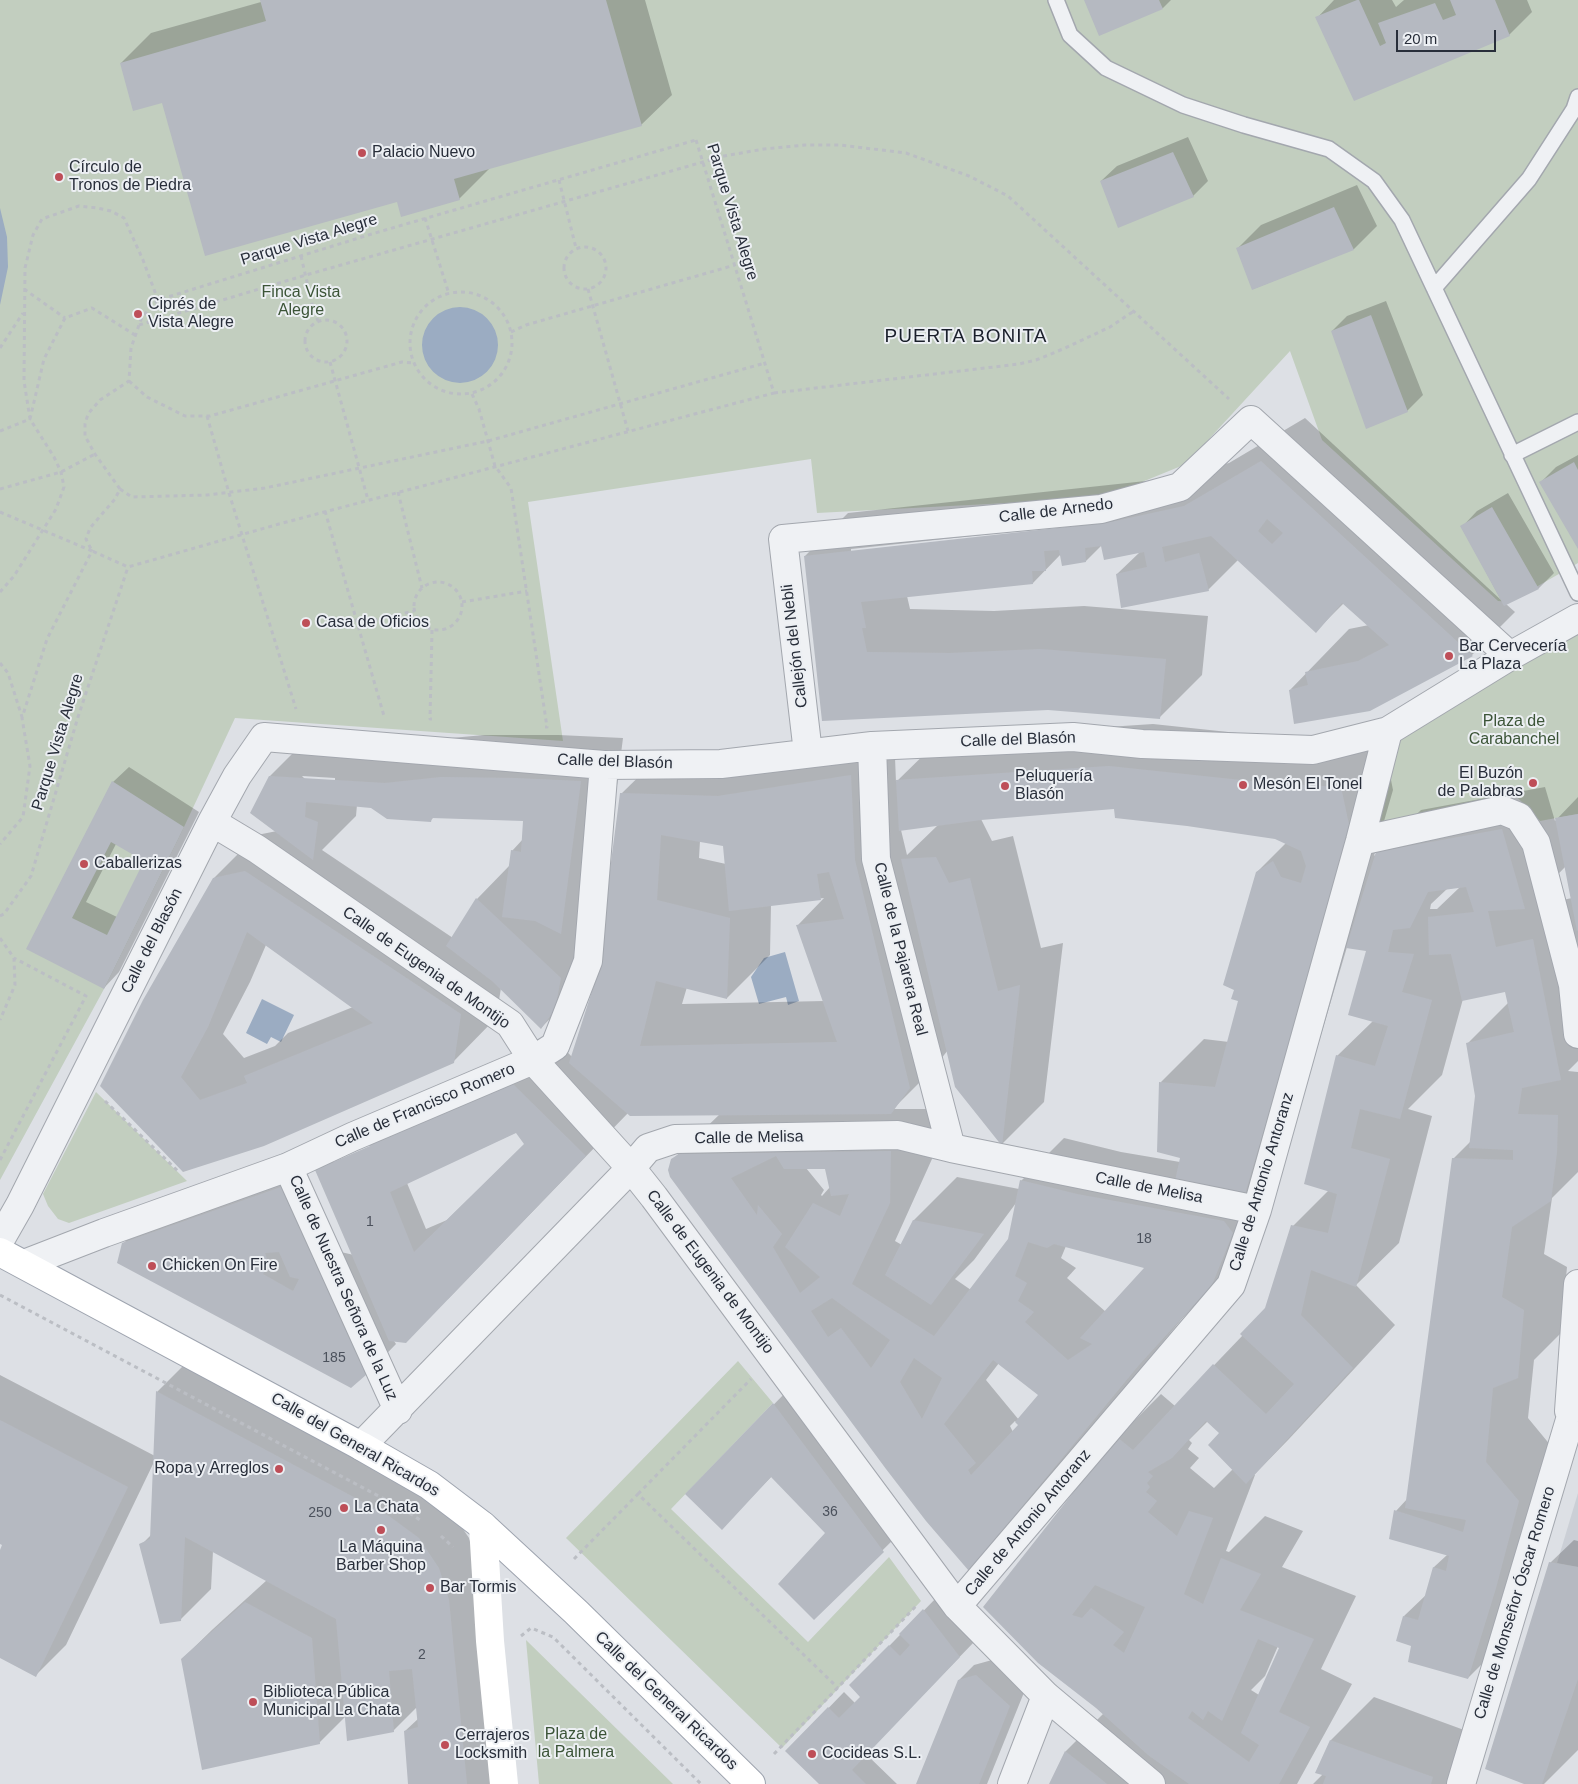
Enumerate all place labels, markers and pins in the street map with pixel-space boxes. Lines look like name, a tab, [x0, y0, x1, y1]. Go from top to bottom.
place label: Palacio Nuevo	[372, 143, 475, 163]
marker: Palacio Nuevo	[356, 147, 368, 159]
place label: Círculo de Tronos de Piedra	[69, 158, 191, 196]
marker: Círculo de Tronos de Piedra	[53, 171, 65, 183]
place label: Ciprés de Vista Alegre	[148, 295, 234, 333]
marker: Ciprés de Vista Alegre	[132, 308, 144, 320]
place label: Casa de Oficios	[316, 613, 429, 633]
marker: Casa de Oficios	[300, 617, 312, 629]
place label: Bar Cervecería La Plaza	[1459, 637, 1567, 675]
marker: Bar Cervecería La Plaza	[1443, 650, 1455, 662]
place label: El Buzón de Palabras	[1438, 764, 1523, 802]
place label: Peluquería Blasón	[1015, 767, 1092, 805]
place label: Mesón El Tonel	[1253, 775, 1362, 795]
marker: El Buzón de Palabras	[1527, 777, 1539, 789]
marker: Mesón El Tonel	[1237, 779, 1249, 791]
marker: Peluquería Blasón	[999, 780, 1011, 792]
place label: Caballerizas	[94, 854, 182, 874]
marker: Caballerizas	[78, 858, 90, 870]
place label: Chicken On Fire	[162, 1256, 278, 1276]
marker: Chicken On Fire	[146, 1260, 158, 1272]
place label: Ropa y Arreglos	[154, 1459, 269, 1479]
marker: Ropa y Arreglos	[273, 1463, 285, 1475]
place label: La Chata	[354, 1498, 419, 1518]
marker: La Chata	[338, 1502, 350, 1514]
marker: La Máquina Barber Shop	[375, 1524, 387, 1536]
place label: La Máquina Barber Shop	[336, 1538, 426, 1576]
place label: Bar Tormis	[440, 1578, 516, 1598]
marker: Bar Tormis	[424, 1582, 436, 1594]
place label: Biblioteca Pública Municipal La Chata	[263, 1683, 400, 1721]
marker: Biblioteca Pública Municipal La Chata	[247, 1696, 259, 1708]
place label: Cerrajeros Locksmith	[455, 1726, 530, 1764]
marker: Cerrajeros Locksmith	[439, 1739, 451, 1751]
place label: Cocideas S.L.	[822, 1744, 922, 1764]
marker: Cocideas S.L.	[806, 1748, 818, 1760]

